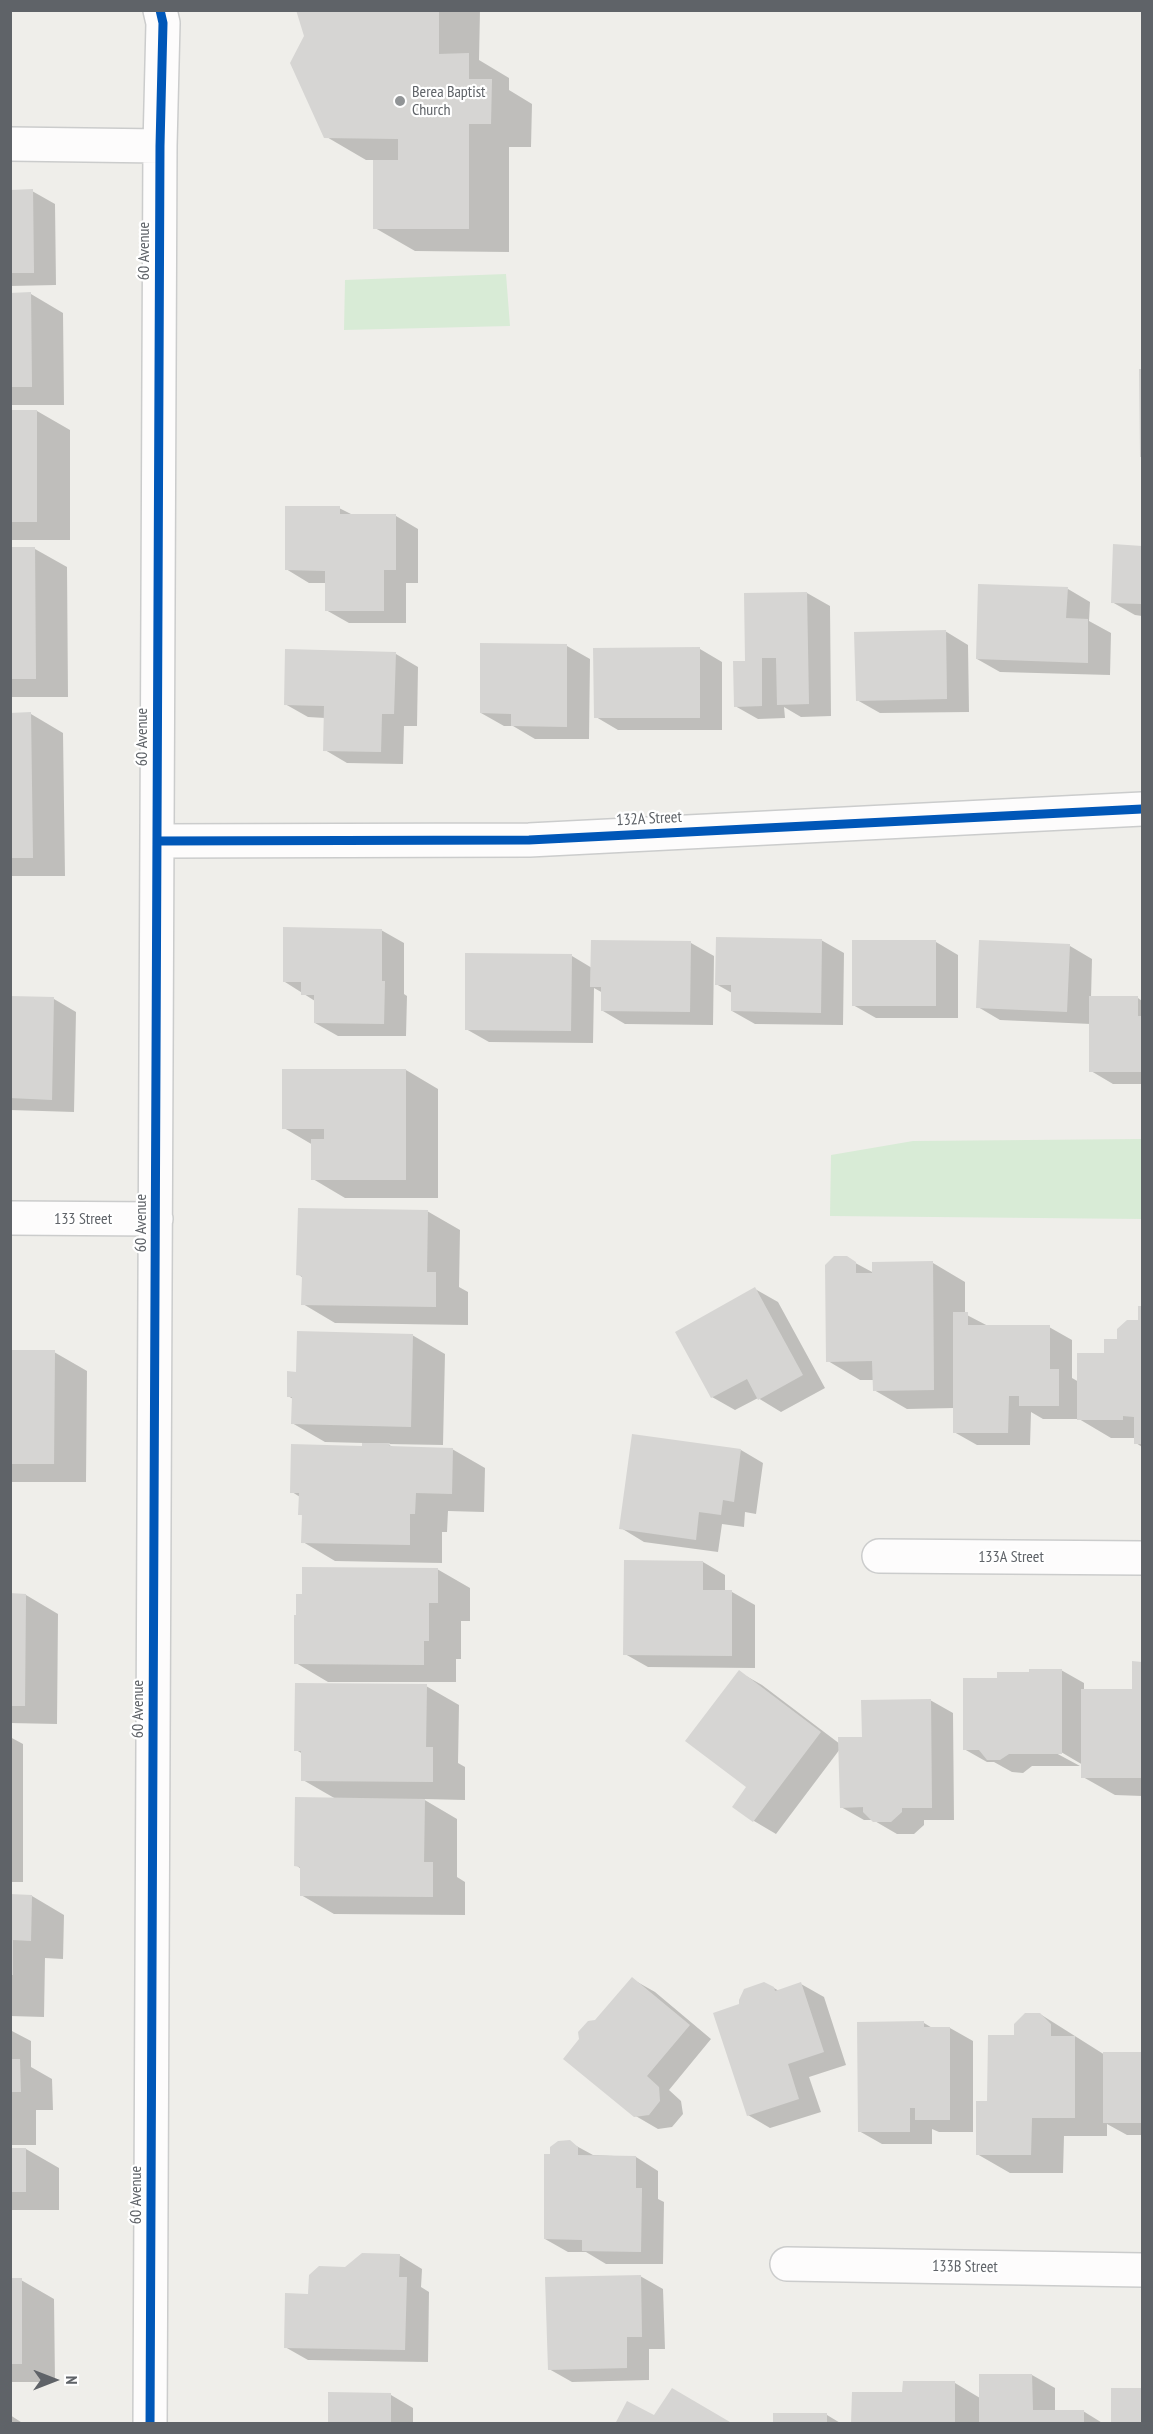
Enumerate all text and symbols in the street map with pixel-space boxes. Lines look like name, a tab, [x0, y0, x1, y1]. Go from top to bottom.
place label: Berea Baptist Church	[412, 82, 486, 120]
marker: Berea Baptist Church	[393, 94, 407, 108]
street label: 60 Avenue	[134, 222, 154, 280]
street label: 60 Avenue	[132, 708, 152, 766]
street label: 132A Street	[616, 808, 682, 830]
street label: 60 Avenue	[131, 1194, 151, 1252]
street label: 133 Street	[54, 1209, 112, 1229]
street label: 133A Street	[978, 1547, 1044, 1567]
street label: 60 Avenue	[128, 1680, 148, 1738]
street label: 60 Avenue	[126, 2166, 146, 2224]
street label: 133B Street	[932, 2257, 998, 2277]
north arrow	[24, 2350, 84, 2410]
text: N	[62, 2376, 82, 2384]

